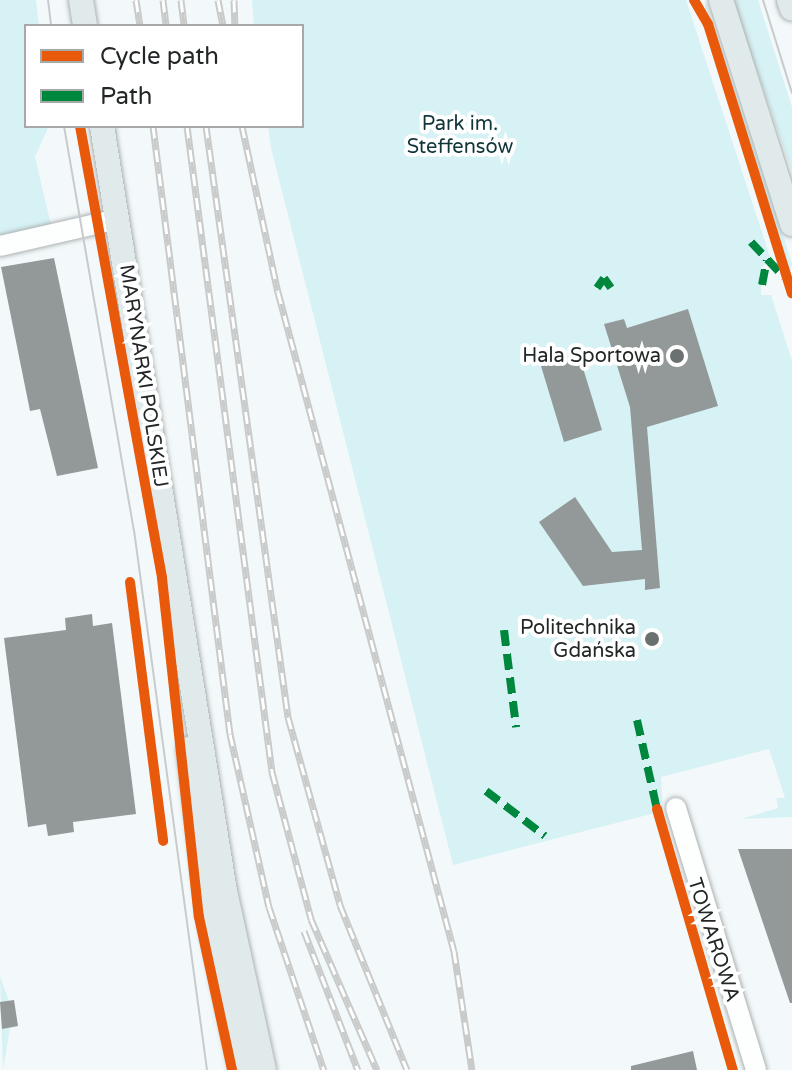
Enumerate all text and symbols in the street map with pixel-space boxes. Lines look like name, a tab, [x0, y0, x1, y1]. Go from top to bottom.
legend	[24, 24, 304, 128]
text: Cycle path	[100, 42, 219, 71]
text: Path	[100, 82, 153, 111]
park label: Park im. Steffensów	[407, 112, 513, 159]
street label: MARYNARKI POLSKIEJ	[114, 263, 172, 489]
place label: Hala Sportowa	[522, 344, 661, 368]
marker: Hala Sportowa	[668, 347, 686, 365]
place label: Politechnika Gdańska	[520, 616, 636, 663]
marker: Politechnika Gdańska	[643, 630, 661, 648]
street label: TOWAROWA	[682, 875, 744, 1005]

